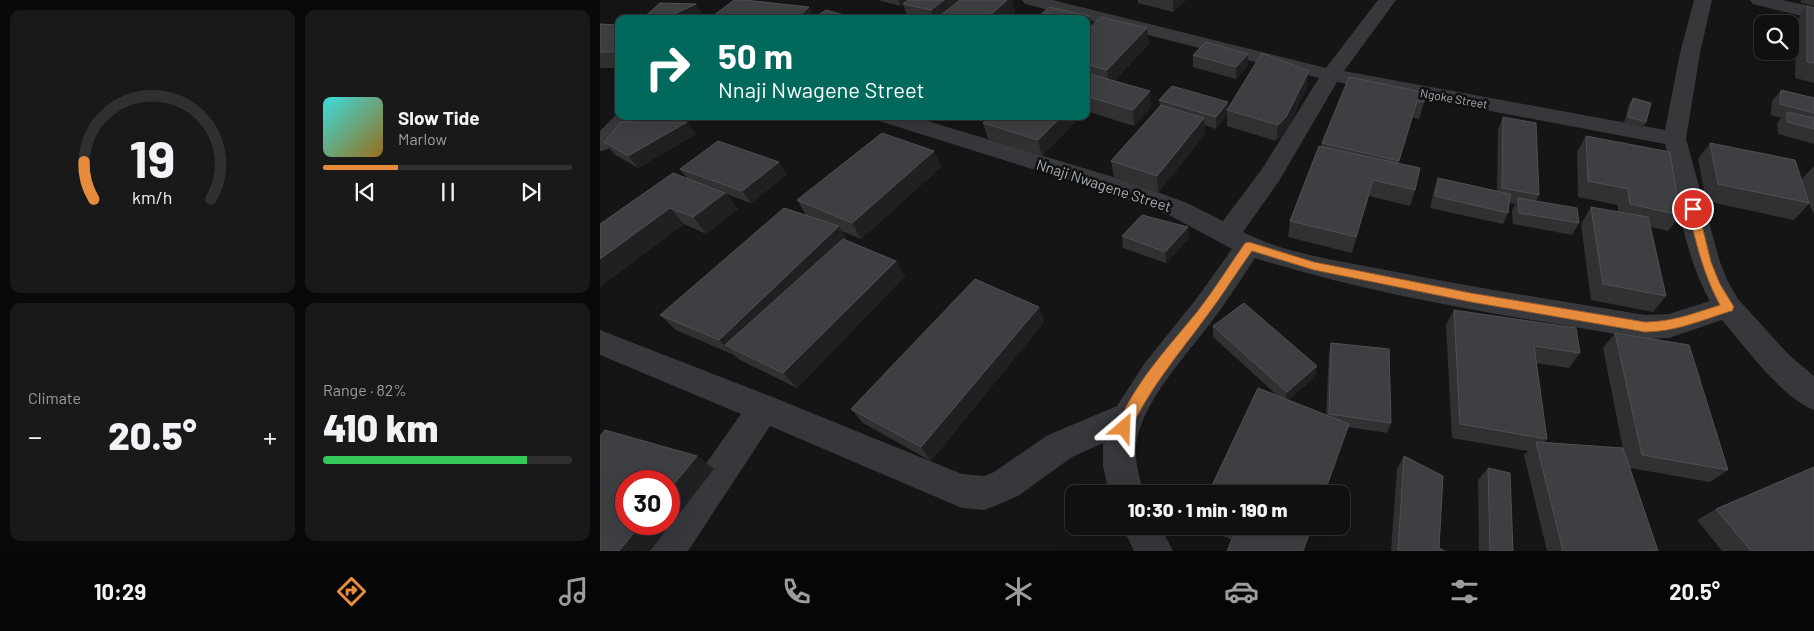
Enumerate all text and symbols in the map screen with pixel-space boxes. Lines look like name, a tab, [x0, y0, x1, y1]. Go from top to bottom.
map controls	[1754, 15, 1799, 60]
button: search	[1754, 15, 1799, 60]
text: 50 m	[718, 34, 793, 76]
icon: right	[635, 35, 700, 100]
text: Nnaji Nwagene Street	[718, 76, 925, 102]
street label: Ngoke Street	[1419, 85, 1489, 111]
text: Slow Tide	[398, 106, 480, 129]
text: 19	[129, 126, 176, 188]
text: Marlow	[398, 129, 447, 148]
street label: Nnaji Nwagene Street	[1034, 155, 1174, 215]
icon: previous	[351, 178, 379, 206]
icon: pause	[434, 178, 462, 206]
icon: next	[517, 178, 545, 206]
text: km/h	[132, 186, 173, 208]
pin	[1672, 188, 1714, 230]
icon: arrive	[1679, 195, 1707, 223]
text: Range · 82%	[323, 380, 407, 399]
text: Climate	[28, 388, 81, 407]
position arrow	[1097, 401, 1149, 453]
text: 410 km	[323, 404, 438, 450]
text: 20.5°	[108, 412, 197, 458]
text: −	[28, 419, 42, 453]
text: +	[263, 419, 277, 453]
speed limit sign: 30	[615, 470, 680, 535]
text: 10:30 · 1 min · 190 m	[1128, 498, 1287, 521]
icon: directions	[334, 574, 369, 609]
icon: music	[556, 574, 591, 609]
icon: phone	[779, 574, 814, 609]
icon: climate	[1001, 574, 1036, 609]
icon: car	[1224, 574, 1259, 609]
icon: filters	[1447, 574, 1482, 609]
text: 10:29	[94, 578, 146, 604]
text: 20.5°	[1669, 578, 1720, 604]

